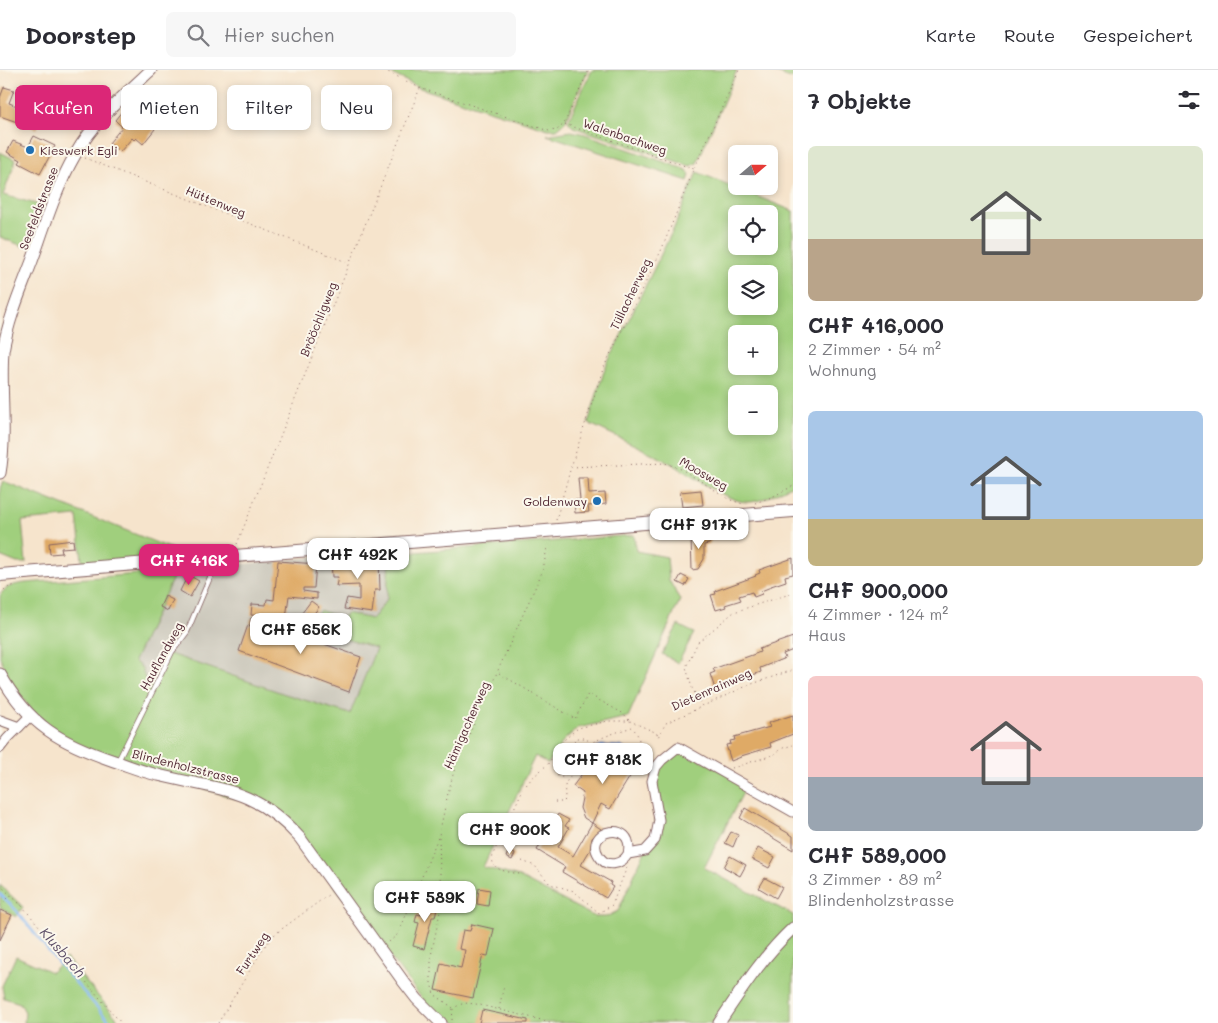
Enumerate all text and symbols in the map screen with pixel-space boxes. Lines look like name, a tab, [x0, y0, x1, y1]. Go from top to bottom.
search box	[166, 12, 516, 57]
text: Doorstep	[25, 19, 136, 50]
icon: search	[184, 21, 212, 49]
text: Hier suchen	[224, 22, 335, 47]
text: Karte	[926, 23, 976, 47]
text: Route	[1004, 23, 1055, 47]
text: Gespeichert	[1083, 23, 1193, 47]
chip: Kaufen	[15, 85, 111, 130]
chip: Mieten	[121, 85, 217, 130]
chip: Filter	[227, 85, 311, 130]
chip: Neu	[321, 85, 392, 130]
icon: filters	[1175, 86, 1203, 114]
text: 7 Objekte	[808, 87, 911, 114]
street label: Walenbachweg	[581, 114, 669, 158]
place label: Kieswerk Egli	[40, 142, 118, 158]
marker: Kieswerk Egli	[24, 144, 36, 156]
north arrow	[728, 145, 778, 195]
map controls	[728, 145, 778, 435]
street label: Seefeldstrasse	[15, 164, 61, 252]
icon: home	[961, 178, 1051, 268]
street label: Hüttenweg	[184, 182, 248, 220]
button: locate	[728, 205, 778, 255]
street label: Tüllacherweg	[606, 256, 654, 332]
button: layers	[728, 265, 778, 315]
street label: Brööchligweg	[296, 279, 340, 359]
text: CHF 416,000	[808, 311, 944, 338]
button: +	[728, 325, 778, 375]
text: 2 Zimmer · 54 m²	[808, 338, 941, 359]
text: Wohnung	[808, 359, 876, 380]
button: −	[728, 385, 778, 435]
icon: home	[961, 443, 1051, 533]
street label: Moosweg	[677, 453, 731, 493]
place label: Goldenway	[523, 493, 587, 509]
marker: Goldenway	[591, 495, 603, 507]
pin: CHF 917K	[647, 508, 751, 550]
text: CHF 917K	[661, 513, 737, 534]
pin: CHF 492K	[306, 538, 410, 580]
text: CHF 492K	[318, 543, 398, 564]
pin: CHF 416K	[137, 544, 241, 586]
text: CHF 416K	[150, 549, 228, 570]
text: CHF 900,000	[808, 576, 948, 603]
text: 4 Zimmer · 124 m²	[808, 603, 948, 624]
pin: CHF 656K	[249, 612, 353, 655]
text: CHF 656K	[261, 618, 341, 639]
street label: Hauflandweg	[136, 619, 186, 693]
text: Haus	[808, 624, 846, 645]
street label: Dietenrainweg	[668, 664, 754, 714]
street label: Hämigacherweg	[439, 678, 493, 772]
icon: home	[961, 708, 1051, 798]
pin: CHF 818K	[551, 742, 655, 785]
street label: Blindenholzstrasse	[131, 745, 241, 787]
text: CHF 818K	[564, 748, 642, 769]
pin: CHF 900K	[458, 812, 562, 855]
text: CHF 900K	[469, 818, 551, 839]
text: CHF 589,000	[808, 841, 946, 868]
text: 3 Zimmer · 89 m²	[808, 868, 942, 889]
pin: CHF 589K	[373, 880, 477, 923]
text: CHF 589K	[385, 886, 465, 907]
text: Blindenholzstrasse	[808, 889, 954, 910]
water label: Klusbach	[36, 923, 90, 981]
street label: Furtweg	[232, 928, 272, 977]

